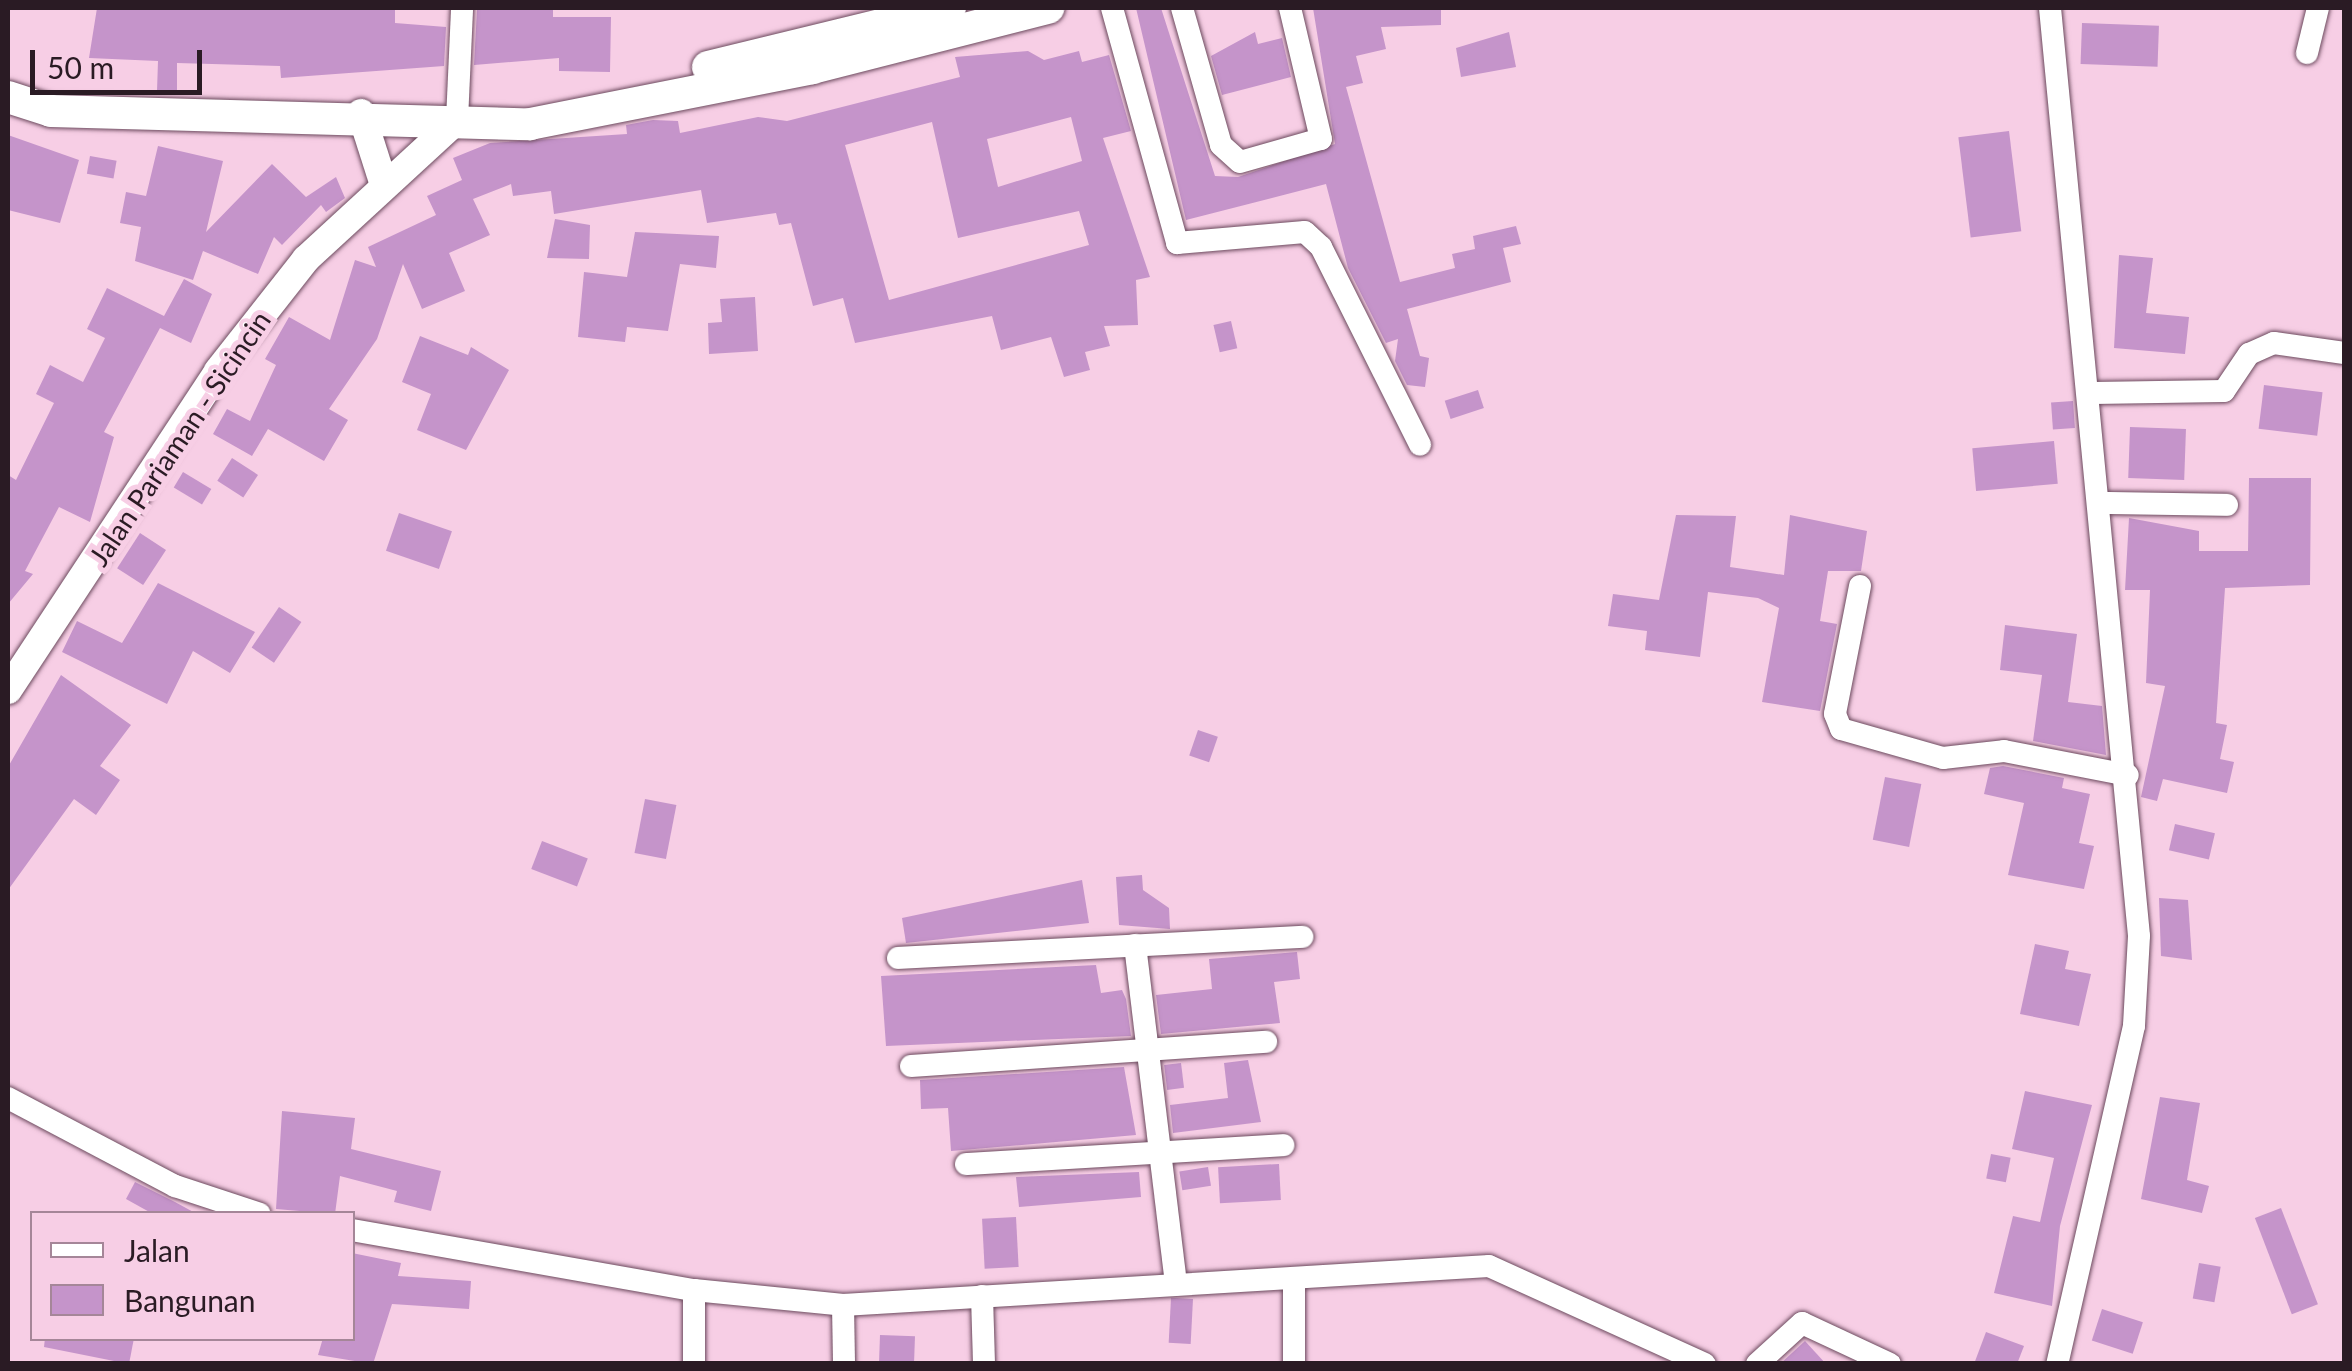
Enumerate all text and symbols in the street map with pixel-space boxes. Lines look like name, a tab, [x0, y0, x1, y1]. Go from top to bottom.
scale bar	[35, 30, 208, 92]
text: 50 m	[47, 49, 114, 85]
street label: Jalan Pariaman - Sicincin	[81, 304, 277, 572]
legend	[30, 1211, 355, 1341]
text: Jalan	[124, 1232, 190, 1268]
text: Bangunan	[124, 1282, 256, 1318]

